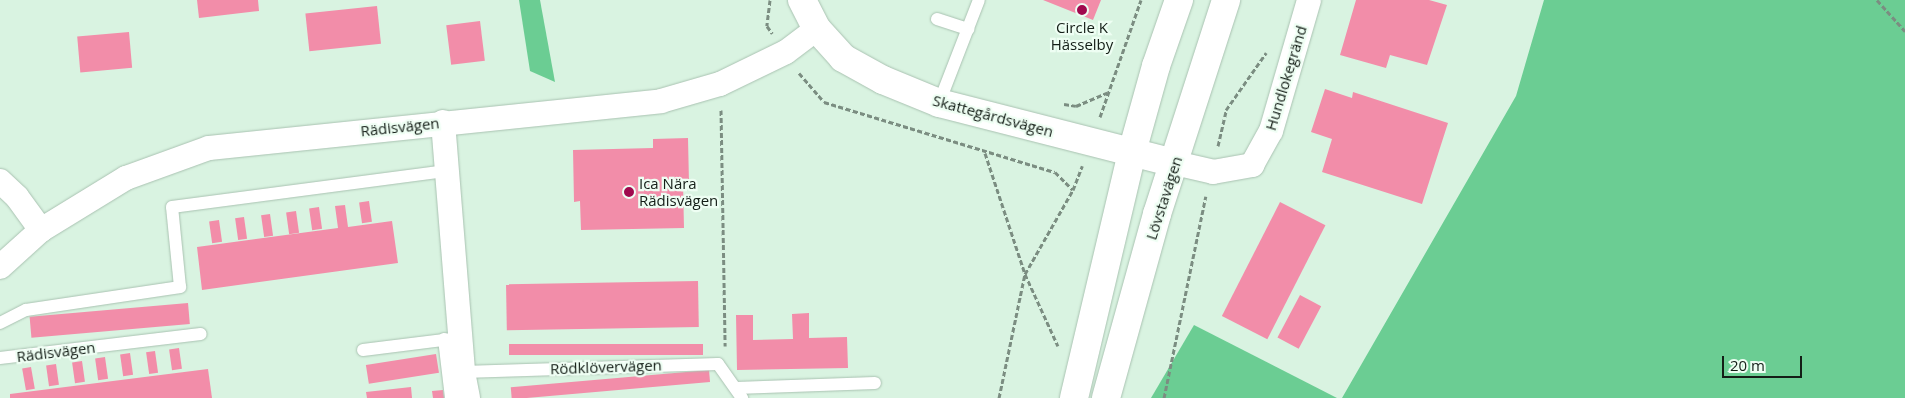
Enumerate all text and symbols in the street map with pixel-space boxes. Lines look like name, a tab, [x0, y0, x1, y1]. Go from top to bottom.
marker: Circle K Hässelby	[1076, 4, 1088, 16]
place label: Circle K Hässelby	[1051, 18, 1113, 53]
street label: Hundlokegränd	[1261, 23, 1311, 133]
street label: Skattegårdsvägen	[931, 91, 1055, 141]
street label: Rädisvägen	[360, 114, 440, 140]
street label: Lövstavägen	[1142, 154, 1186, 242]
place label: Ica Nära Rädisvägen	[639, 174, 718, 209]
marker: Ica Nära Rädisvägen	[623, 186, 635, 198]
street label: Rädisvägen	[16, 338, 96, 366]
scale bar	[1725, 346, 1805, 378]
text: 20 m	[1730, 355, 1765, 375]
street label: Rödklövervägen	[550, 356, 662, 378]

